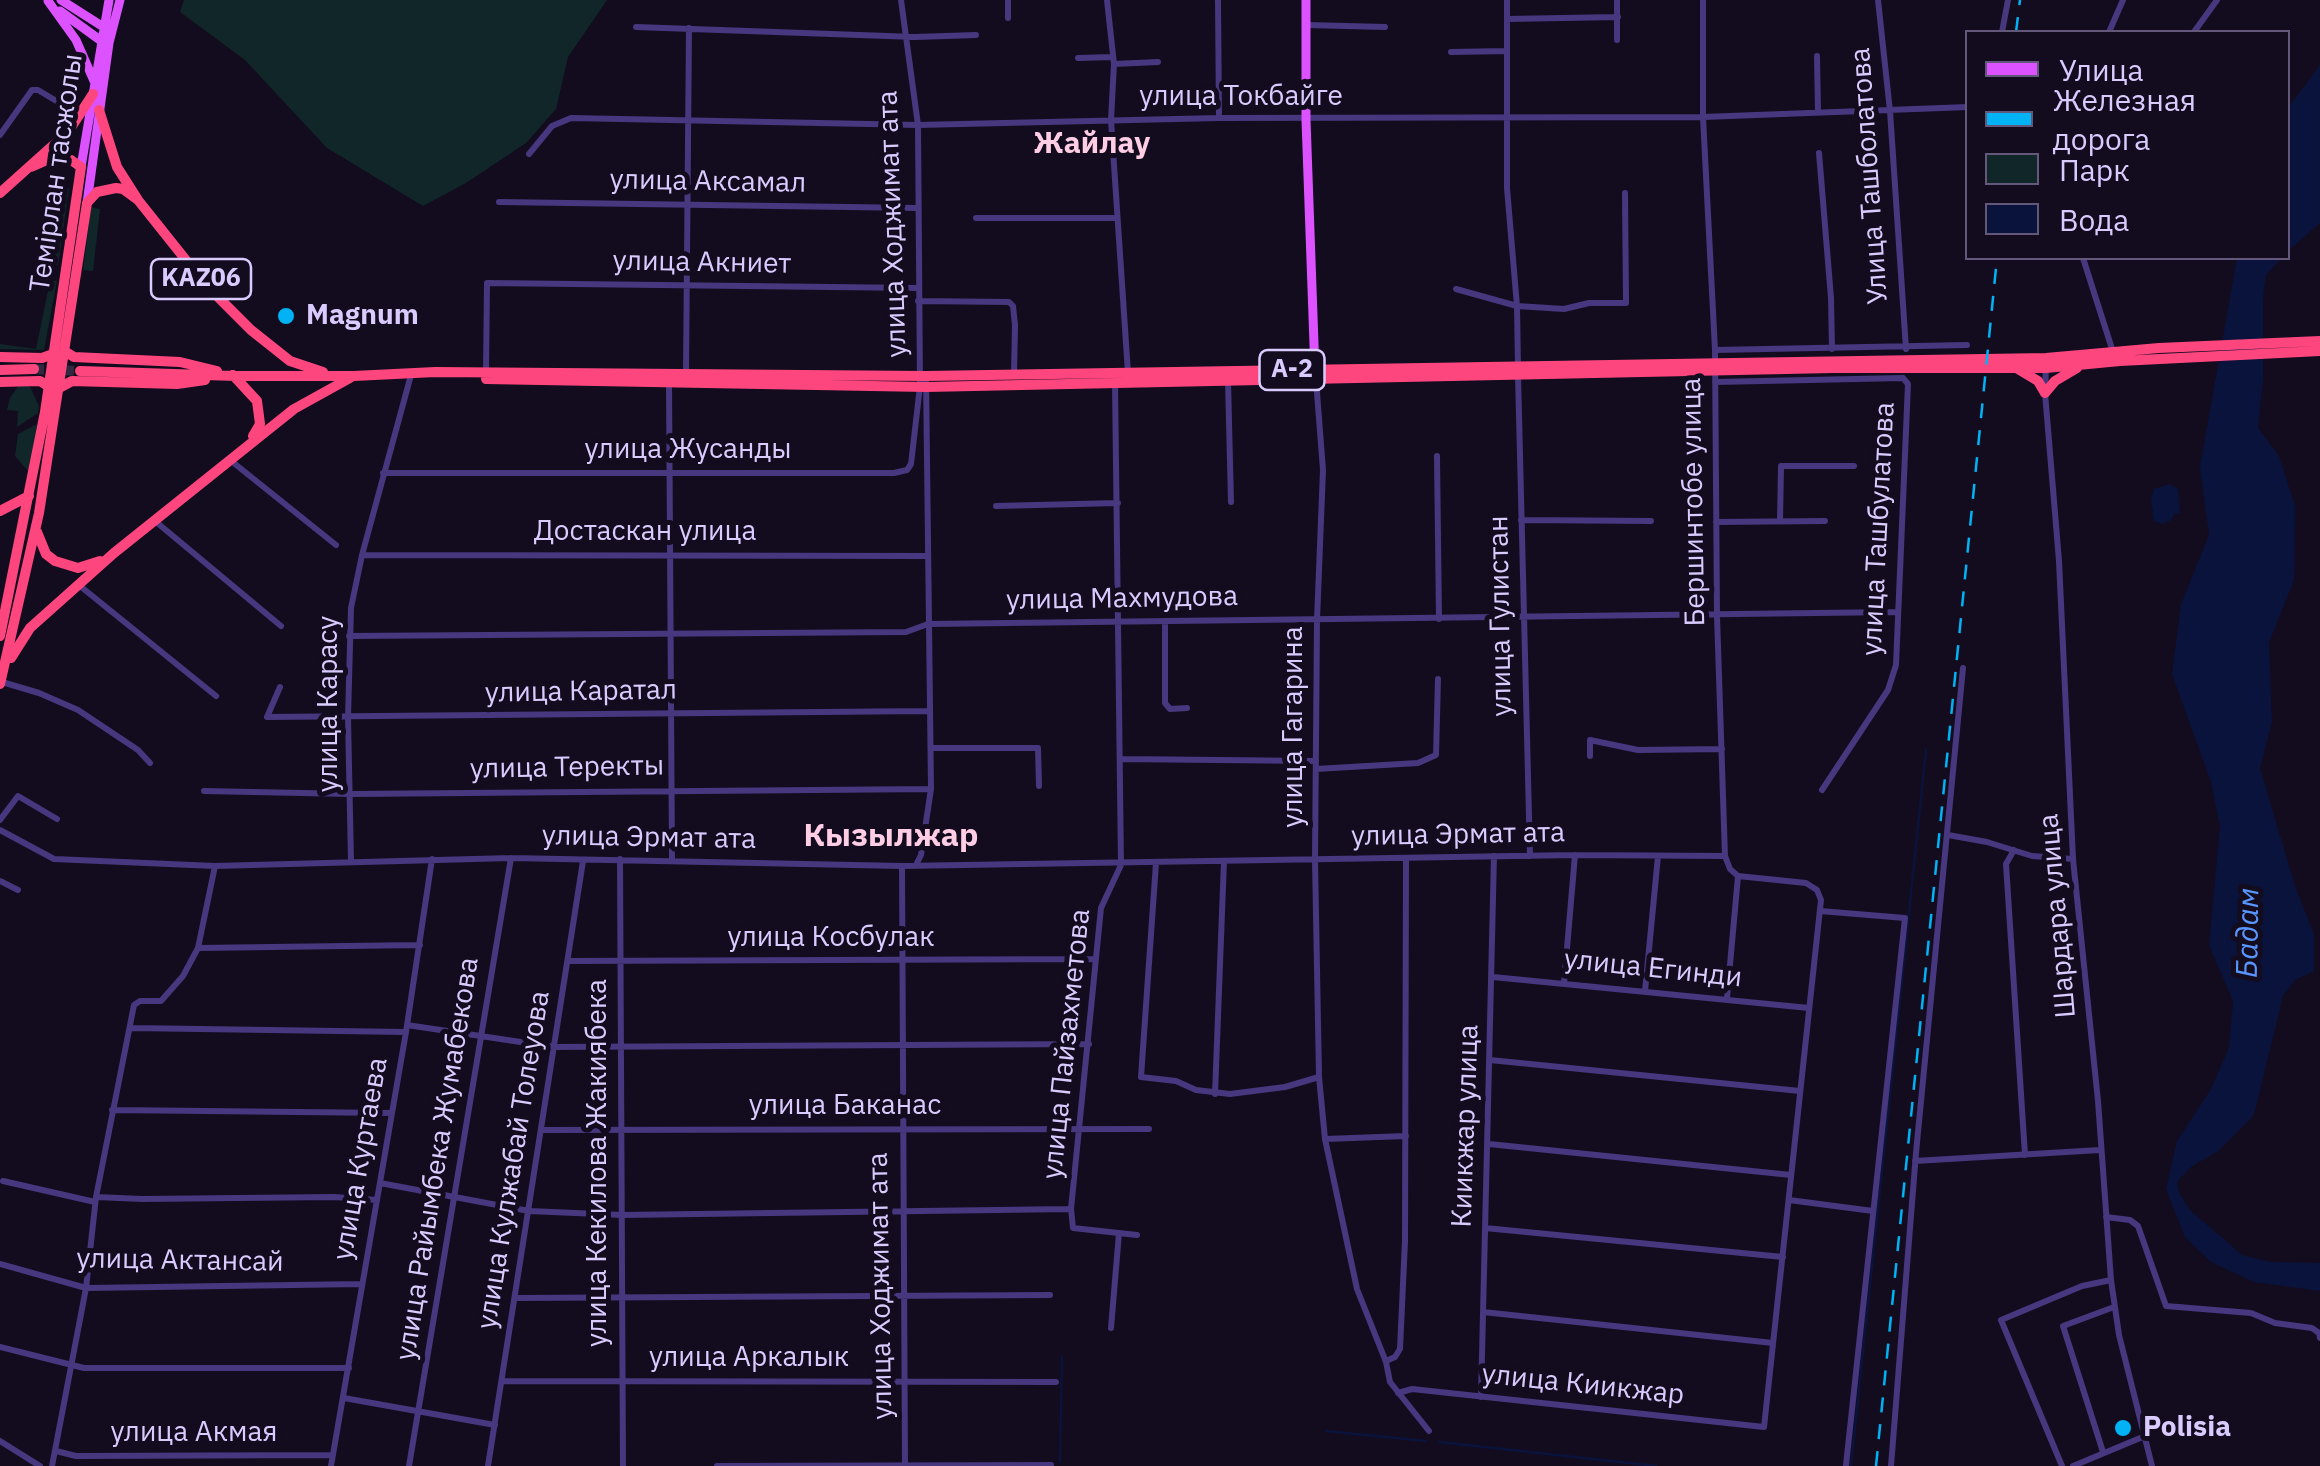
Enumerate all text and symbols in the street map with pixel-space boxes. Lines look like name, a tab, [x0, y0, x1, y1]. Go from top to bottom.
legend	[1965, 30, 2290, 260]
street label: Улица Ташболатова	[1844, 46, 1896, 306]
text: Улица	[2059, 50, 2144, 89]
street label: Темірлан тасжолы	[24, 52, 90, 294]
street label: улица Токбайге	[1139, 80, 1343, 114]
text: Железная дорога	[2053, 80, 2196, 158]
street label: улица Ходжимат ата	[872, 90, 914, 358]
district label: Жайлау	[1034, 126, 1150, 162]
text: Парк	[2059, 150, 2130, 189]
street label: улица Аксамал	[609, 163, 807, 201]
text: Вода	[2059, 200, 2129, 239]
street label: улица Акниет	[612, 245, 792, 281]
road number: KАZ06	[151, 259, 251, 299]
place label: Magnum	[306, 299, 419, 333]
marker: Magnum	[275, 305, 297, 327]
road number: A-2	[1260, 350, 1324, 390]
street label: Бершинтобе улица	[1675, 377, 1713, 627]
street label: улица Ташбулатова	[1856, 401, 1902, 657]
street label: улица Жусанды	[585, 433, 791, 467]
street label: Достаскан улица	[534, 515, 756, 549]
street label: улица Гулистан	[1482, 515, 1520, 717]
street label: улица Махмудова	[1006, 580, 1238, 618]
street label: улица Карасу	[312, 616, 346, 792]
street label: улица Гагарина	[1277, 626, 1311, 828]
street label: улица Каратал	[485, 674, 677, 710]
street label: улица Теректы	[470, 750, 664, 786]
street label: Шардара улица	[2032, 812, 2084, 1020]
street label: улица Эрмат ата	[1351, 816, 1565, 854]
district label: Кызылжар	[804, 818, 978, 856]
street label: улица Эрмат ата	[542, 819, 756, 857]
water label: Бадам	[2230, 887, 2268, 979]
street label: улица Пайзахметова	[1036, 907, 1098, 1181]
street label: улица Косбулак	[727, 921, 935, 955]
street label: улица Егинди	[1562, 943, 1744, 995]
street label: улица Райымбека Жумабекова	[390, 955, 486, 1363]
street label: улица Кекилова Жакиябека	[581, 979, 615, 1347]
street label: улица Кулжабай Толеуова	[471, 988, 557, 1332]
street label: Киикжар улица	[1446, 1024, 1486, 1228]
street label: улица Куртаева	[327, 1055, 395, 1263]
street label: улица Баканас	[749, 1089, 941, 1123]
street label: улица Ходжимат ата	[862, 1152, 900, 1420]
street label: улица Актансай	[76, 1242, 284, 1280]
street label: улица Аркалык	[649, 1341, 849, 1375]
street label: улица Киикжар	[1480, 1358, 1686, 1412]
place label: Polisia	[2143, 1411, 2231, 1445]
street label: улица Акмая	[111, 1416, 277, 1450]
marker: Polisia	[2112, 1417, 2134, 1439]

